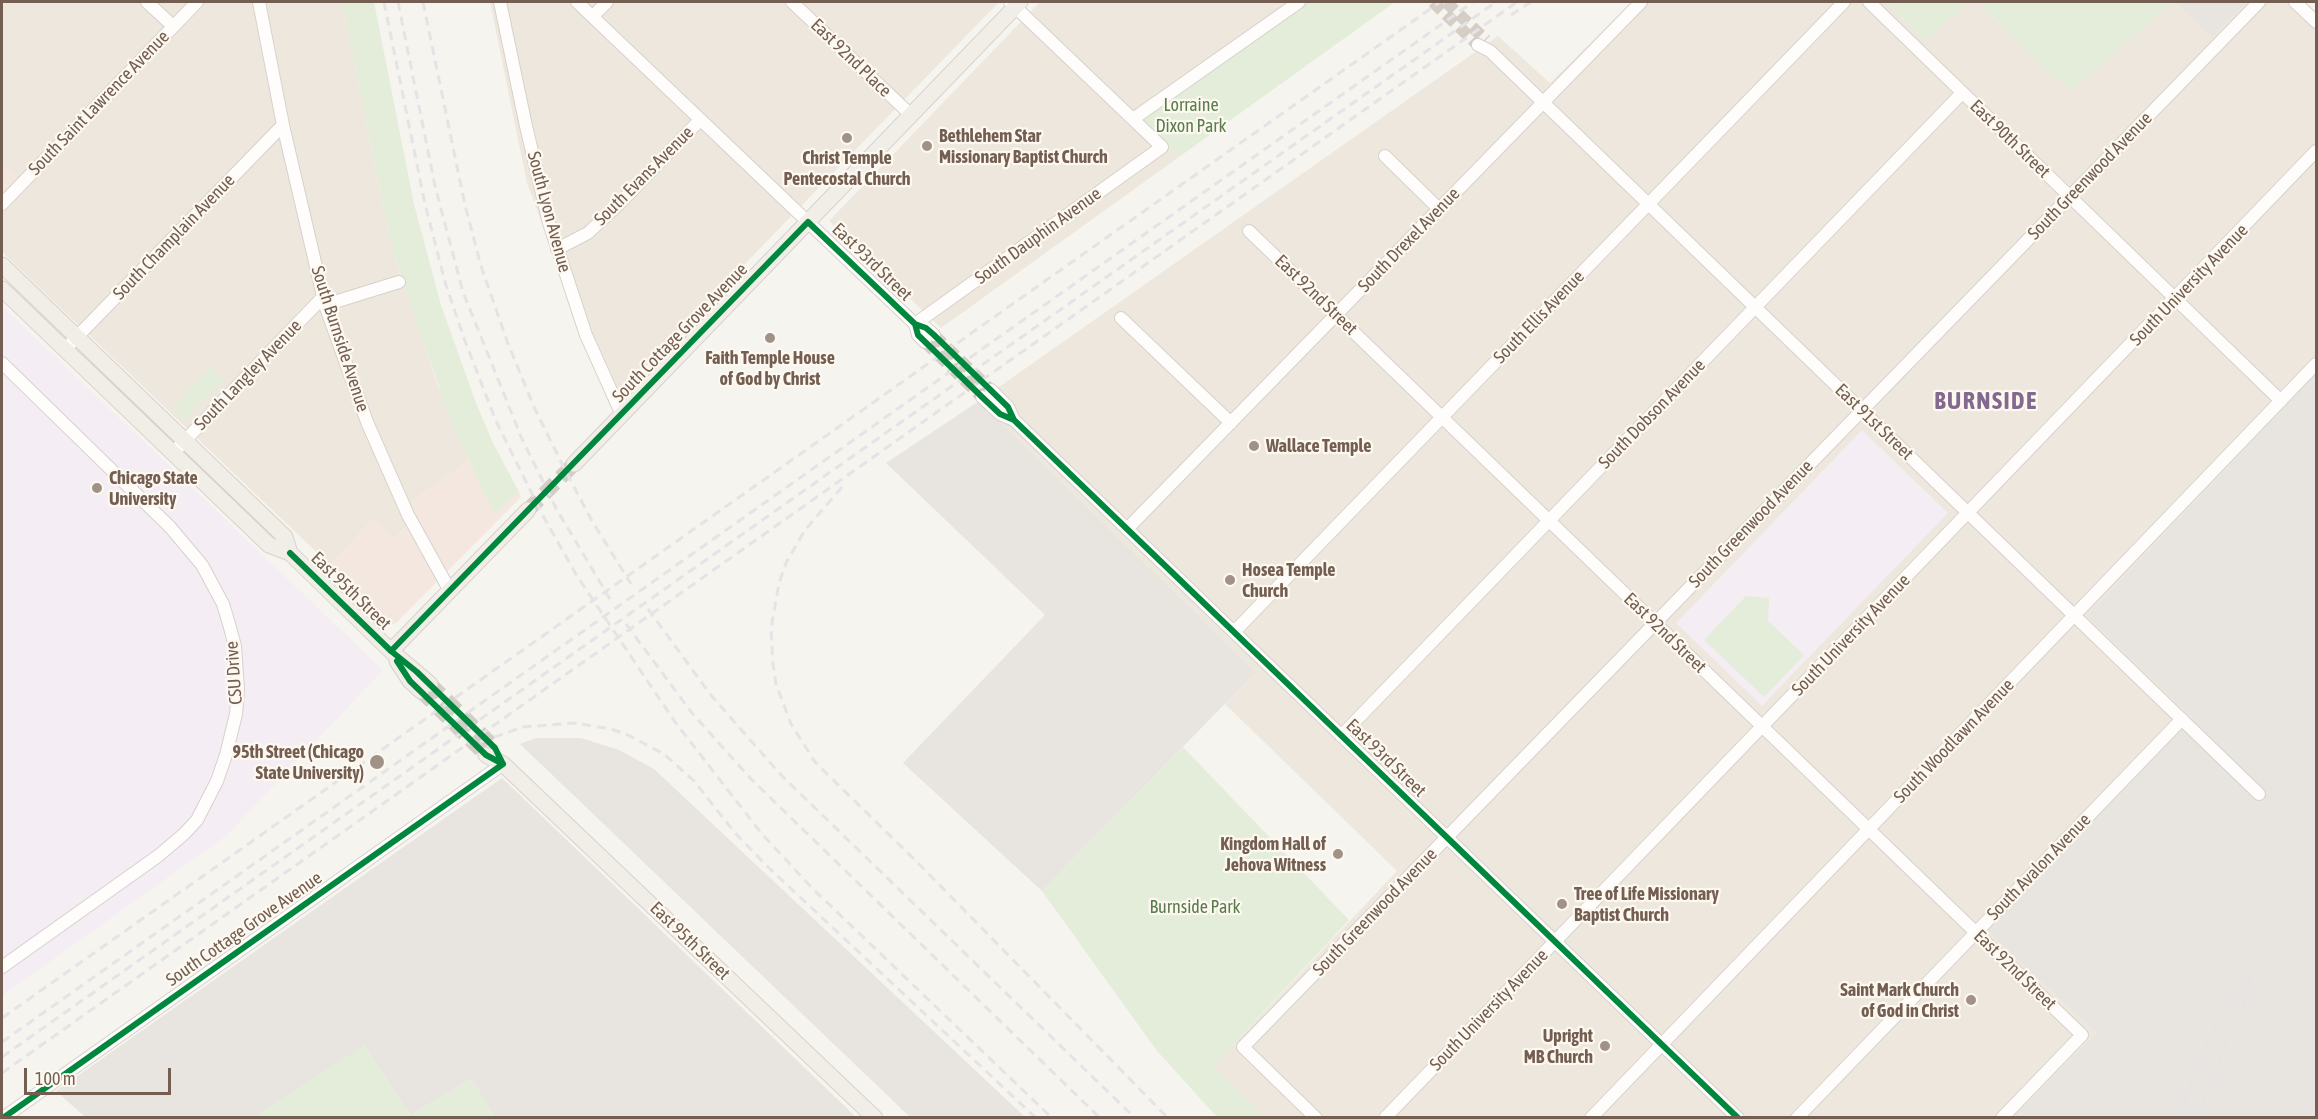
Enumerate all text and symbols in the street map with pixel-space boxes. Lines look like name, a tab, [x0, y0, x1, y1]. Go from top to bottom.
street label: East 92nd Place	[806, 14, 896, 102]
street label: South Saint Lawrence Avenue	[24, 26, 174, 180]
park label: Lorraine Dixon Park	[1155, 94, 1227, 136]
street label: East 90th Street	[1966, 96, 2054, 182]
street label: South Greenwood Avenue	[2023, 108, 2157, 244]
street label: South Evans Avenue	[590, 122, 698, 230]
place label: Bethlehem Star Missionary Baptist Church	[939, 125, 1108, 168]
marker: Christ Temple Pentecostal Church	[840, 131, 854, 145]
marker: Bethlehem Star Missionary Baptist Church	[920, 139, 934, 153]
place label: Christ Temple Pentecostal Church	[783, 147, 911, 190]
street label: South Lyon Avenue	[522, 149, 576, 275]
street label: South Champlain Avenue	[109, 170, 239, 304]
street label: South Dauphin Avenue	[971, 183, 1105, 289]
street label: South Drexel Avenue	[1354, 183, 1464, 297]
street label: East 93rd Street	[828, 219, 916, 305]
street label: South University Avenue	[2125, 220, 2253, 350]
street label: East 92nd Street	[1270, 250, 1362, 340]
street label: South Cottage Grove Avenue	[608, 259, 752, 407]
street label: South Burnside Avenue	[306, 263, 374, 415]
street label: South Ellis Avenue	[1489, 266, 1589, 368]
street label: South Langley Avenue	[190, 315, 306, 435]
marker: Faith Temple House of God by Christ	[763, 331, 777, 345]
place label: Faith Temple House of God by Christ	[705, 347, 835, 389]
street label: South Dobson Avenue	[1594, 355, 1710, 473]
street label: East 91st Street	[1830, 379, 1918, 465]
district label: BURNSIDE	[1934, 387, 2038, 415]
place label: Wallace Temple	[1266, 435, 1371, 457]
marker: Wallace Temple	[1247, 439, 1261, 453]
street label: South Greenwood Avenue	[1684, 456, 1818, 592]
place label: Chicago State University	[109, 467, 198, 510]
marker: Chicago State University	[90, 481, 104, 495]
street label: East 95th Street	[307, 548, 395, 634]
place label: Hosea Temple Church	[1242, 559, 1336, 602]
street label: South University Avenue	[1787, 570, 1915, 700]
marker: Hosea Temple Church	[1223, 573, 1237, 587]
street label: East 92nd Street	[1619, 588, 1711, 678]
street label: CSU Drive	[221, 640, 247, 706]
street label: South Woodlawn Avenue	[1889, 675, 2019, 807]
street label: East 93rd Street	[1342, 715, 1430, 801]
place label: 95th Street (Chicago State University)	[233, 741, 364, 783]
marker: 95th Street (Chicago State University)	[368, 753, 386, 771]
street label: South Avalon Avenue	[1983, 809, 2095, 925]
place label: Kingdom Hall of Jehova Witness	[1220, 833, 1326, 876]
street label: South Greenwood Avenue	[1308, 844, 1442, 980]
marker: Kingdom Hall of Jehova Witness	[1331, 847, 1345, 861]
street label: South Cottage Grove Avenue	[162, 867, 326, 991]
place label: Tree of Life Missionary Baptist Church	[1574, 883, 1719, 926]
park label: Burnside Park	[1150, 896, 1240, 918]
marker: Tree of Life Missionary Baptist Church	[1555, 897, 1569, 911]
street label: East 95th Street	[646, 898, 734, 984]
street label: East 92nd Street	[1969, 925, 2061, 1015]
street label: South University Avenue	[1425, 945, 1553, 1075]
place label: Saint Mark Church of God in Christ	[1840, 979, 1959, 1022]
marker: Saint Mark Church of God in Christ	[1964, 993, 1978, 1007]
place label: Upright MB Church	[1524, 1025, 1593, 1068]
marker: Upright MB Church	[1598, 1039, 1612, 1053]
scale bar	[27, 1056, 174, 1094]
text: 100 m	[35, 1068, 76, 1089]

